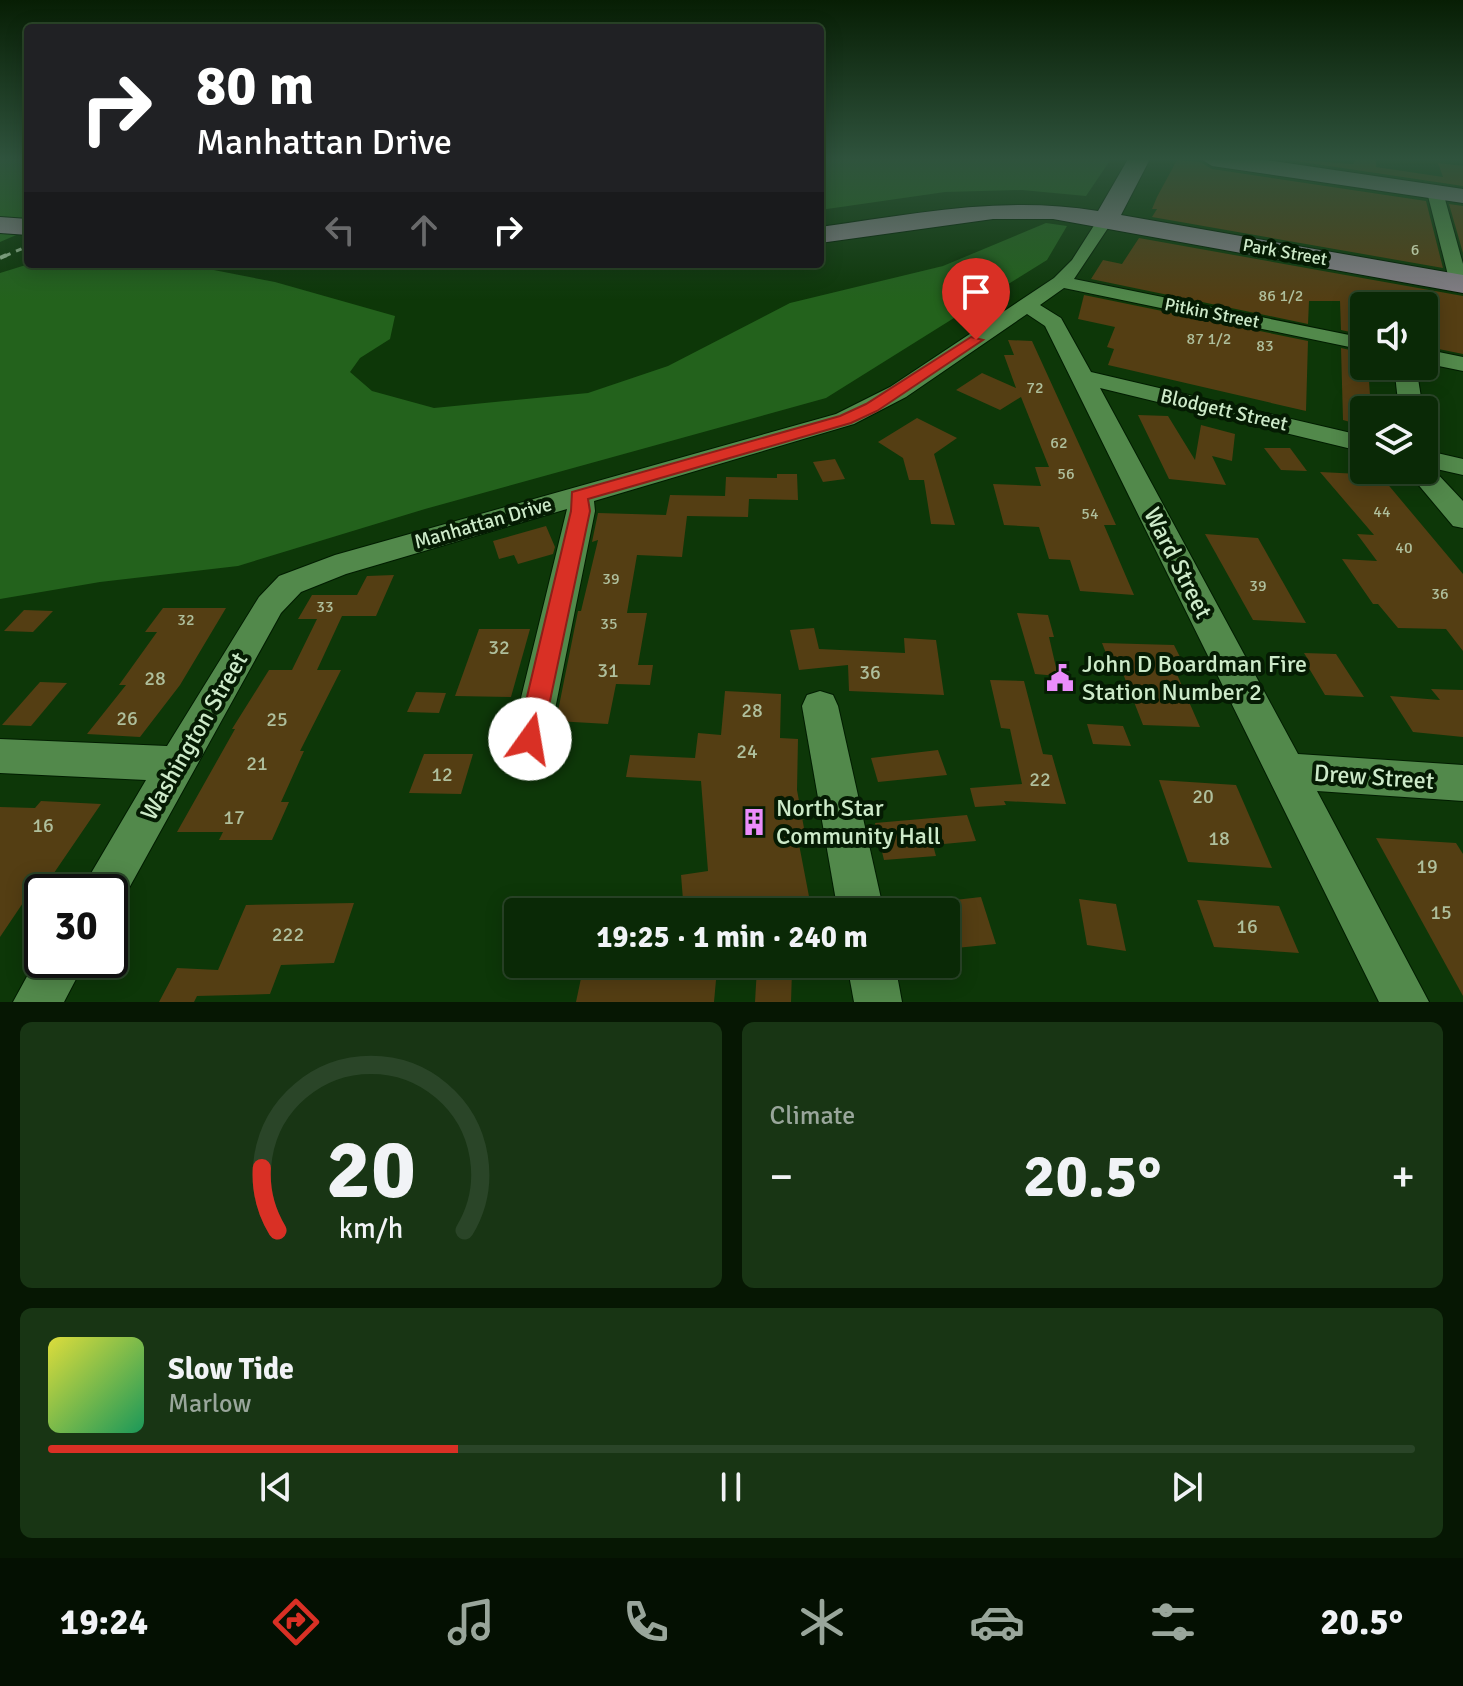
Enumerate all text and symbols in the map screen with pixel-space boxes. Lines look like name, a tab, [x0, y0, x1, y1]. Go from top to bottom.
text: 80 m	[196, 51, 314, 120]
icon: right	[64, 56, 168, 160]
text: Manhattan Drive	[196, 120, 452, 165]
icon: left	[318, 208, 362, 252]
icon: ahead	[402, 208, 446, 252]
icon: right	[486, 208, 530, 252]
street label: Park Street	[1241, 234, 1329, 270]
house number: 6	[1411, 240, 1419, 260]
pin	[942, 258, 1010, 340]
icon: arrive	[954, 270, 998, 314]
house number: 86 1/2	[1259, 286, 1303, 306]
map controls	[1350, 292, 1438, 484]
button: sound	[1350, 292, 1438, 380]
street label: Pitkin Street	[1163, 293, 1261, 333]
house number: 87 1/2	[1187, 329, 1231, 349]
house number: 83	[1256, 336, 1274, 356]
house number: 72	[1026, 378, 1044, 398]
street label: Blodgett Street	[1158, 383, 1290, 437]
button: layers	[1350, 396, 1438, 484]
house number: 62	[1050, 433, 1068, 453]
house number: 56	[1057, 464, 1075, 484]
street label: Manhattan Drive	[411, 491, 555, 555]
street label: Ward Street	[1137, 502, 1219, 624]
house number: 44	[1373, 502, 1391, 522]
house number: 54	[1081, 504, 1099, 524]
house number: 40	[1395, 538, 1413, 558]
house number: 39	[602, 569, 620, 589]
house number: 39	[1249, 576, 1267, 596]
house number: 36	[1431, 584, 1449, 604]
house number: 33	[316, 597, 334, 617]
house number: 32	[177, 610, 195, 630]
house number: 35	[600, 614, 618, 634]
house number: 32	[488, 635, 510, 660]
street label: Washington Street	[134, 647, 254, 825]
place label: John D Boardman Fire Station Number 2	[1082, 649, 1307, 707]
house number: 31	[597, 658, 619, 683]
house number: 36	[859, 660, 881, 685]
public building icon: John D Boardman Fire Station Number 2	[1045, 663, 1075, 693]
house number: 28	[144, 666, 166, 691]
position arrow	[488, 697, 572, 781]
house number: 28	[741, 698, 763, 723]
house number: 26	[116, 706, 138, 731]
house number: 25	[266, 707, 288, 732]
house number: 24	[736, 739, 758, 764]
house number: 21	[246, 751, 268, 776]
street label: Drew Street	[1313, 758, 1435, 796]
house number: 12	[431, 762, 453, 787]
house number: 22	[1029, 767, 1051, 792]
house number: 20	[1192, 784, 1214, 809]
place label: North Star Community Hall	[776, 793, 941, 851]
house number: 17	[223, 805, 245, 830]
building icon: North Star Community Hall	[739, 807, 769, 837]
house number: 16	[32, 813, 54, 838]
house number: 18	[1208, 826, 1230, 851]
house number: 19	[1416, 854, 1438, 879]
speed limit sign: 30	[24, 874, 128, 978]
house number: 15	[1430, 900, 1452, 925]
house number: 16	[1236, 914, 1258, 939]
text: 19:25 · 1 min · 240 m	[596, 919, 868, 956]
house number: 222	[272, 922, 304, 947]
text: Climate	[770, 1100, 855, 1132]
text: 20	[326, 1119, 416, 1221]
text: 20.5°	[1023, 1140, 1161, 1214]
text: −	[770, 1150, 793, 1204]
text: +	[1391, 1150, 1415, 1204]
text: km/h	[338, 1211, 403, 1246]
text: Slow Tide	[168, 1351, 294, 1388]
text: Marlow	[168, 1388, 251, 1420]
icon: previous	[254, 1465, 298, 1509]
icon: pause	[709, 1465, 753, 1509]
icon: next	[1165, 1465, 1209, 1509]
icon: directions	[268, 1594, 324, 1650]
icon: music	[443, 1594, 499, 1650]
icon: phone	[618, 1594, 674, 1650]
icon: climate	[794, 1594, 850, 1650]
icon: car	[969, 1594, 1025, 1650]
icon: filters	[1145, 1594, 1201, 1650]
text: 19:24	[60, 1600, 148, 1645]
text: 20.5°	[1320, 1600, 1403, 1645]

